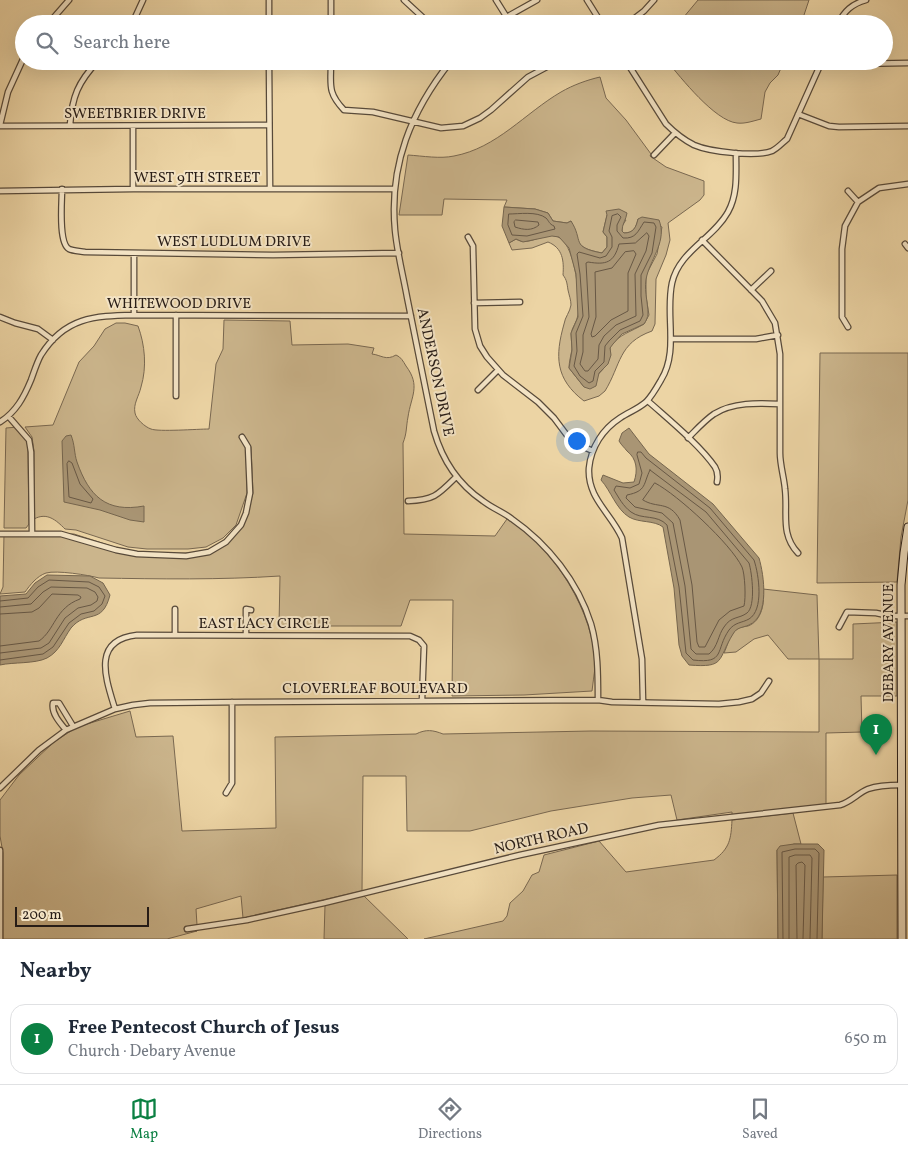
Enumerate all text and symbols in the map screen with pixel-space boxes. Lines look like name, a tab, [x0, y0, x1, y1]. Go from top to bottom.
search box	[15, 15, 893, 70]
icon: search	[33, 29, 61, 57]
text: Search here	[73, 30, 170, 56]
street label: SWEETBRIER DRIVE	[64, 104, 206, 125]
street label: WEST 9TH STREET	[134, 168, 260, 189]
street label: WEST LUDLUM DRIVE	[157, 232, 311, 253]
street label: WHITEWOOD DRIVE	[107, 294, 251, 315]
street label: ANDERSON DRIVE	[411, 306, 458, 439]
your location	[564, 428, 590, 454]
street label: DEBARY AVENUE	[879, 584, 900, 702]
street label: EAST LACY CIRCLE	[198, 614, 330, 635]
street label: CLOVERLEAF BOULEVARD	[282, 679, 468, 700]
pin: 1	[860, 714, 892, 755]
street label: NORTH ROAD	[492, 818, 591, 861]
scale bar	[15, 904, 149, 927]
text: 200 m	[22, 906, 62, 925]
text: Nearby	[20, 957, 91, 986]
text: Free Pentecost Church of Jesus	[68, 1015, 340, 1041]
text: 1	[34, 1028, 40, 1050]
text: 650 m	[845, 1028, 887, 1050]
text: Church · Debary Avenue	[68, 1041, 236, 1063]
tab: Map	[130, 1095, 158, 1144]
tab: Directions	[418, 1095, 482, 1144]
tab: Saved	[742, 1095, 778, 1144]

